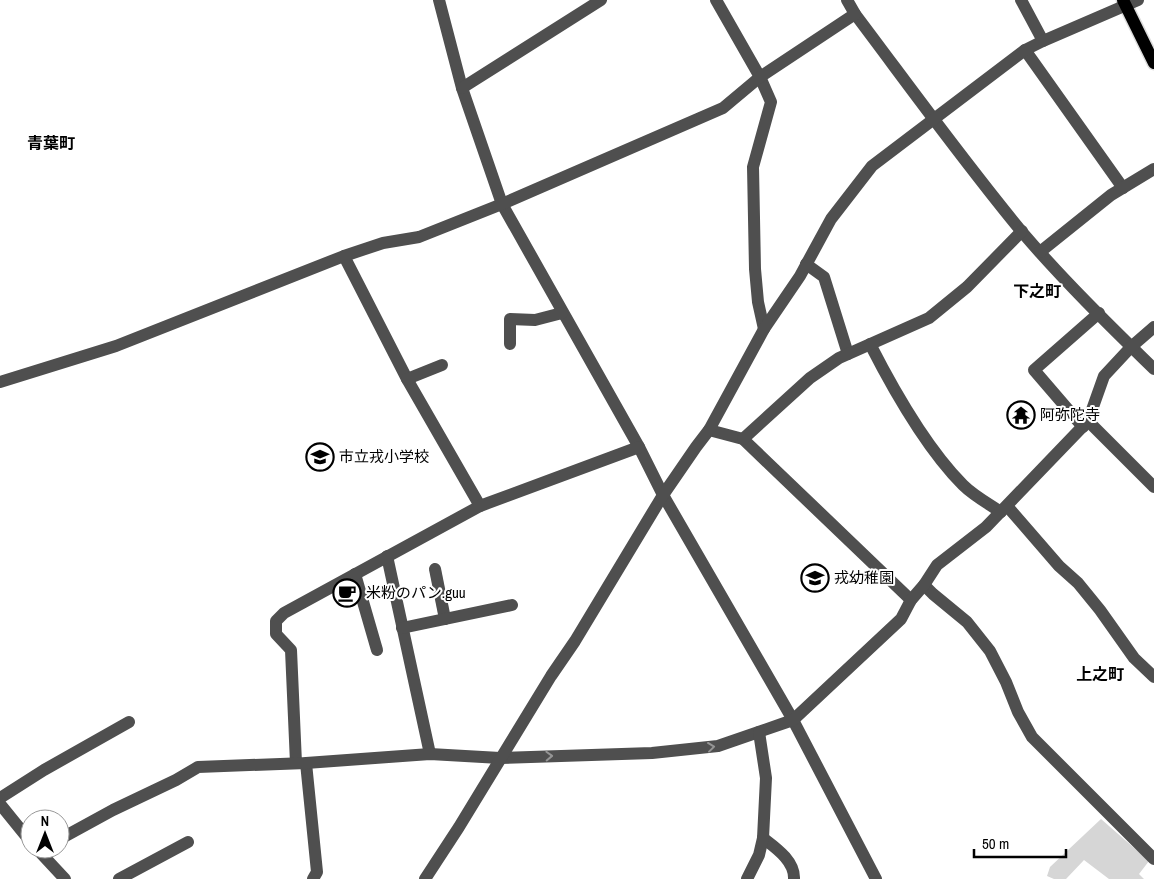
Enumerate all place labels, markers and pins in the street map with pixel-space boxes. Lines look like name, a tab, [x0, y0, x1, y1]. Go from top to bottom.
temple icon: 阿弥陀寺	[1006, 400, 1036, 430]
place label: 阿弥陀寺	[1040, 404, 1100, 425]
school or university icon: 市立戎小学校	[305, 442, 335, 472]
place label: 市立戎小学校	[339, 446, 429, 467]
school or university icon: 戎幼稚園	[800, 563, 830, 593]
place label: 戎幼稚園	[834, 567, 894, 588]
cafe icon: 米粉のパン.guu	[332, 578, 362, 608]
place label: 米粉のパン.guu	[366, 582, 466, 603]

